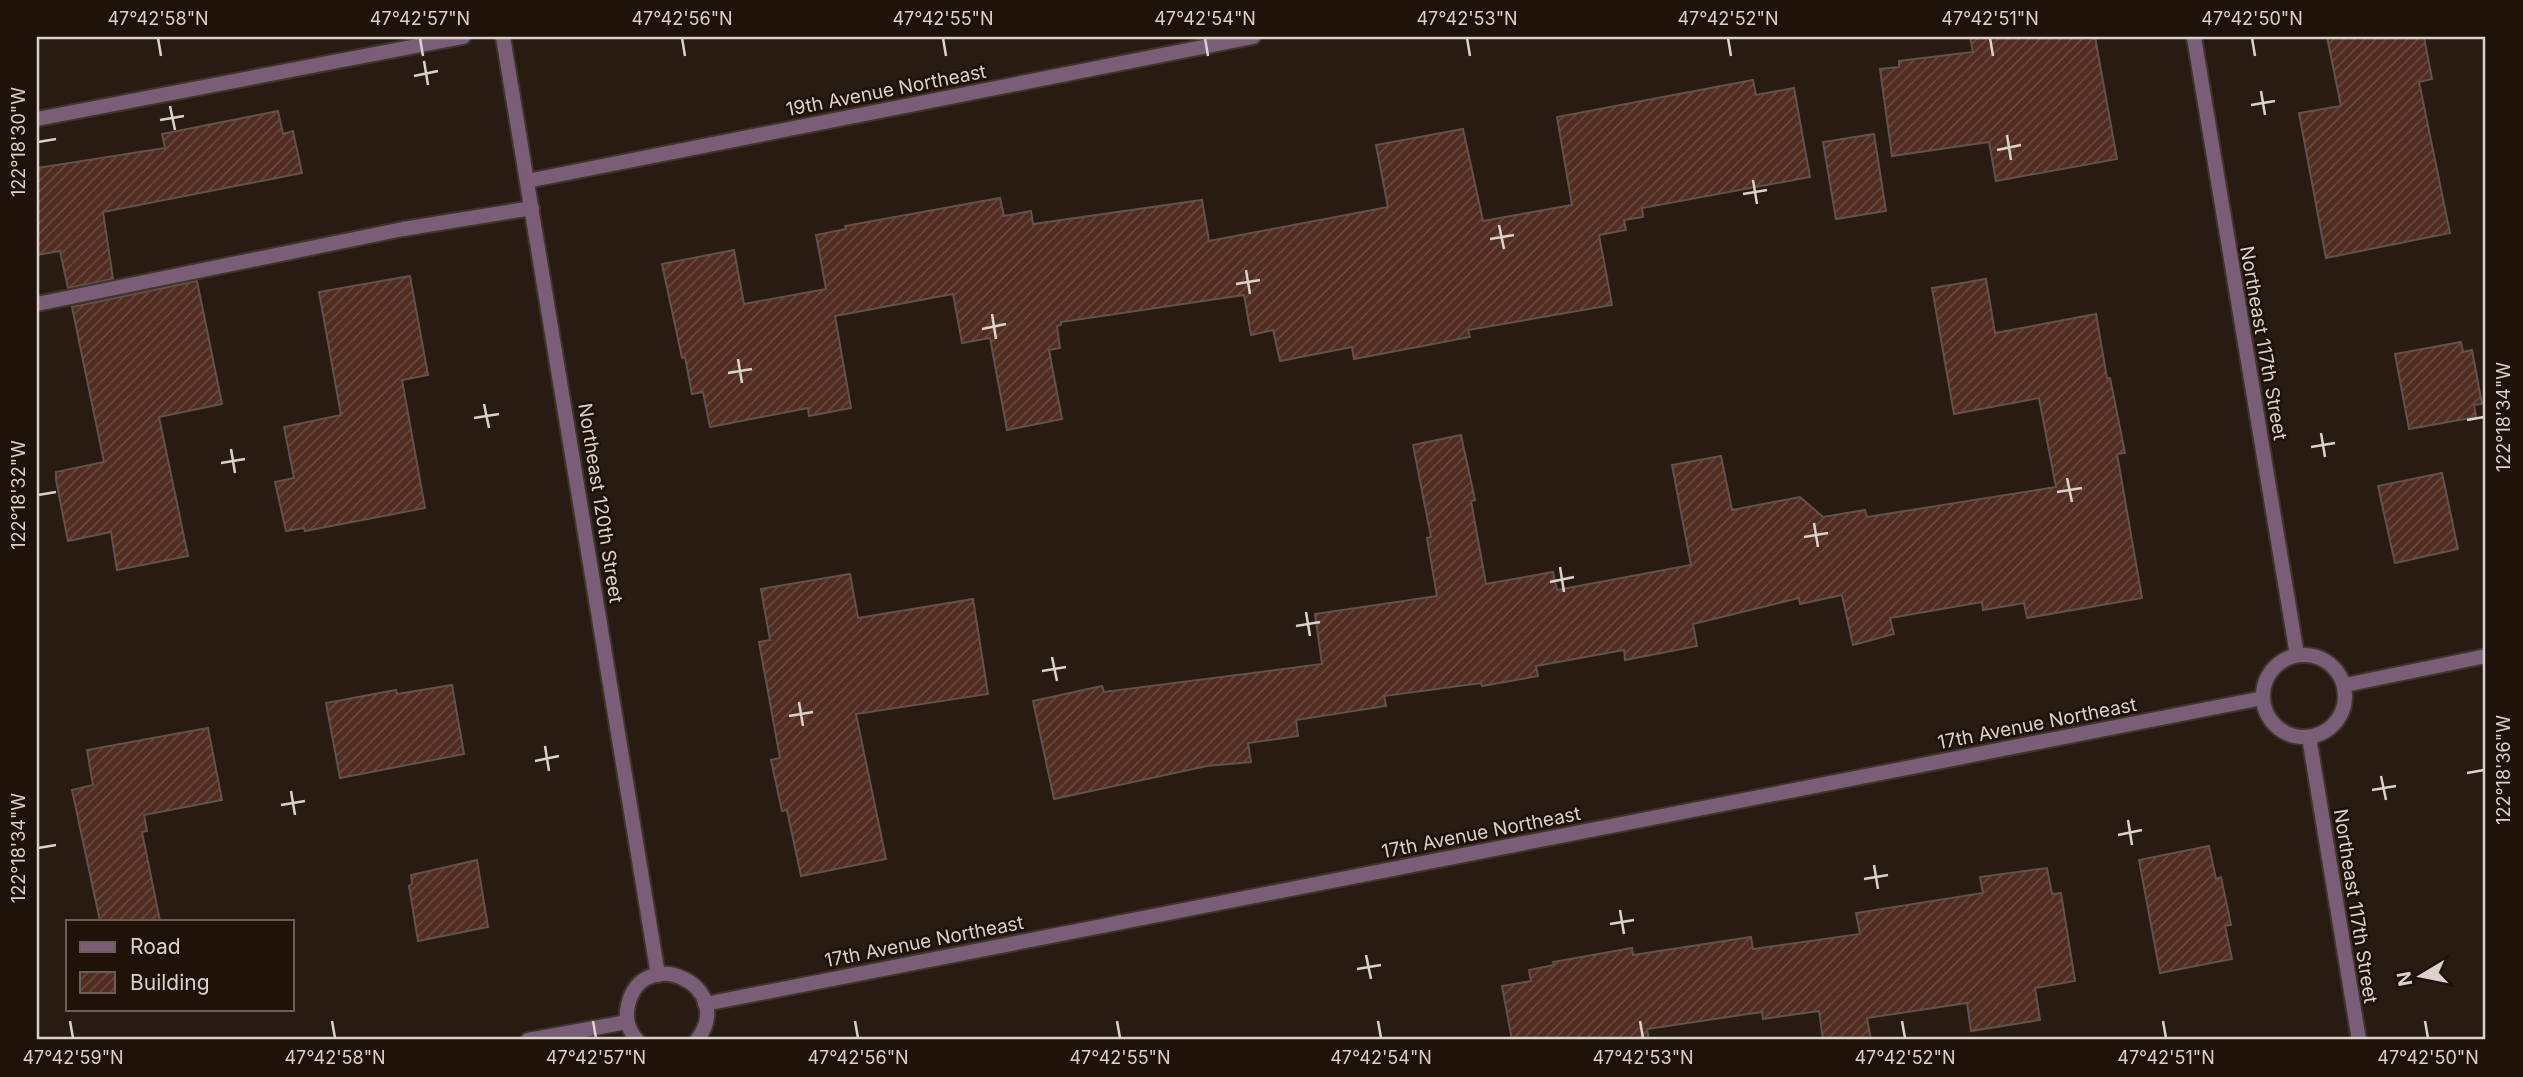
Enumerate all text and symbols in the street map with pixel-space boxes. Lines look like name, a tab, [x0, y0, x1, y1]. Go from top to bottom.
text: 47°42'58"N	[107, 8, 209, 29]
text: 47°42'57"N	[370, 8, 470, 29]
text: 47°42'56"N	[631, 8, 733, 29]
text: 47°42'55"N	[892, 8, 994, 29]
text: 47°42'54"N	[1154, 8, 1256, 29]
text: 47°42'53"N	[1416, 8, 1518, 29]
text: 47°42'52"N	[1677, 8, 1779, 29]
text: 47°42'51"N	[1941, 8, 2039, 29]
text: 47°42'50"N	[2201, 8, 2303, 29]
street label: 19th Avenue Northeast	[784, 60, 988, 121]
text: 122°18'30"W	[8, 87, 29, 197]
street label: Northeast 117th Street	[2235, 244, 2292, 442]
text: 122°18'34"W	[2493, 362, 2514, 472]
street label: Northeast 120th Street	[573, 401, 628, 605]
text: 122°18'32"W	[8, 440, 29, 550]
street label: 17th Avenue Northeast	[1936, 693, 2139, 754]
text: 122°18'36"W	[2493, 715, 2514, 825]
text: 122°18'34"W	[8, 793, 29, 903]
street label: 17th Avenue Northeast	[1380, 802, 1583, 863]
street label: Northeast 117th Street	[2329, 807, 2382, 1005]
street label: 17th Avenue Northeast	[823, 911, 1026, 972]
legend	[66, 920, 294, 1010]
text: Road	[130, 934, 181, 959]
north arrow	[2386, 940, 2456, 1010]
text: Building	[130, 970, 210, 995]
text: N	[2392, 970, 2417, 988]
text: 47°42'59"N	[22, 1047, 124, 1068]
text: 47°42'58"N	[284, 1047, 386, 1068]
text: 47°42'57"N	[546, 1047, 646, 1068]
text: 47°42'56"N	[807, 1047, 909, 1068]
text: 47°42'55"N	[1069, 1047, 1171, 1068]
text: 47°42'54"N	[1330, 1047, 1432, 1068]
text: 47°42'53"N	[1592, 1047, 1694, 1068]
text: 47°42'52"N	[1854, 1047, 1956, 1068]
text: 47°42'51"N	[2117, 1047, 2215, 1068]
text: 47°42'50"N	[2377, 1047, 2479, 1068]

